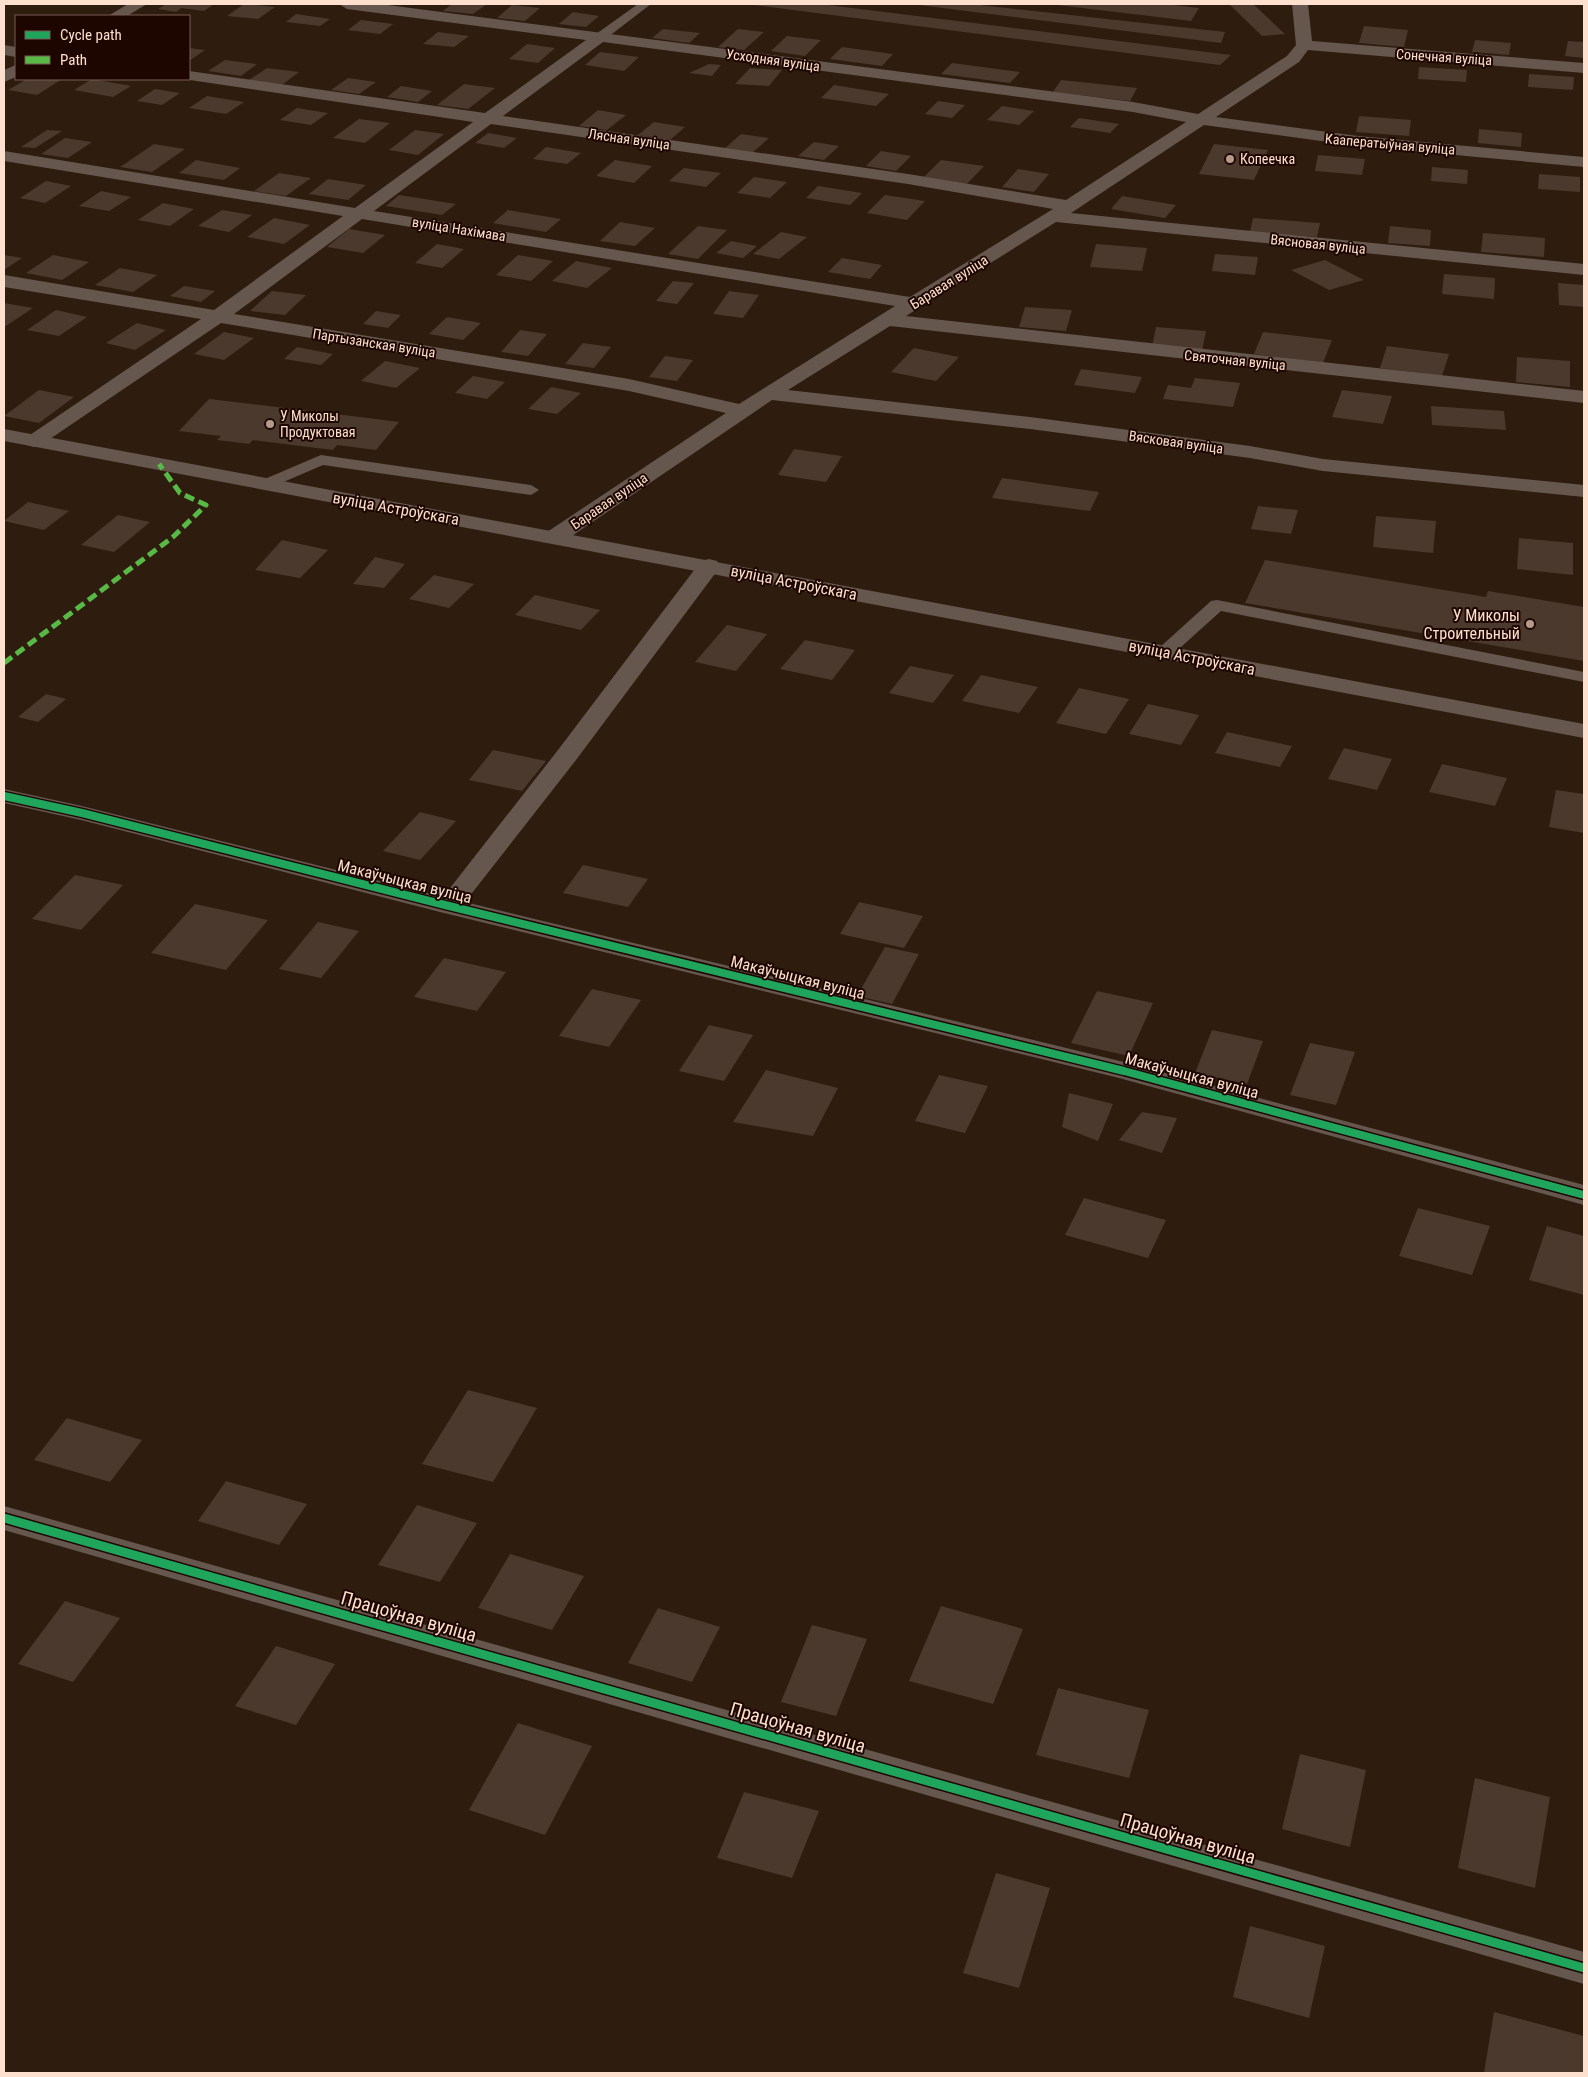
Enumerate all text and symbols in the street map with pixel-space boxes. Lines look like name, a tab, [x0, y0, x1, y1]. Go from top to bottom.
legend	[15, 15, 190, 80]
text: Cycle path	[60, 26, 122, 44]
street label: Усходняя вуліца	[725, 46, 821, 74]
street label: Сонечная вуліца	[1396, 46, 1492, 68]
text: Path	[60, 51, 87, 69]
street label: Лясная вуліца	[587, 125, 671, 153]
street label: Кааператыўная вуліца	[1324, 130, 1456, 158]
place label: Копеечка	[1240, 151, 1295, 167]
marker: Копеечка	[1224, 153, 1236, 165]
street label: вуліца Нахімава	[411, 214, 507, 244]
street label: Вясновая вуліца	[1270, 231, 1366, 257]
street label: Баравая вуліца	[907, 252, 991, 312]
street label: Партызанская вуліца	[311, 325, 437, 361]
street label: Святочная вуліца	[1183, 347, 1287, 373]
place label: У Миколы Продуктовая	[280, 408, 355, 440]
marker: У Миколы Продуктовая	[264, 418, 276, 430]
street label: Вясковая вуліца	[1128, 427, 1224, 457]
street label: Баравая вуліца	[568, 470, 650, 532]
street label: вуліца Астроўскага	[331, 488, 461, 529]
street label: вуліца Астроўскага	[729, 561, 859, 604]
place label: У Миколы Строительный	[1423, 606, 1520, 643]
marker: У Миколы Строительный	[1524, 618, 1536, 630]
street label: вуліца Астроўскага	[1127, 636, 1257, 679]
street label: Макаўчыцкая вуліца	[336, 856, 474, 907]
street label: Макаўчыцкая вуліца	[729, 952, 867, 1003]
street label: Макаўчыцкая вуліца	[1123, 1049, 1261, 1102]
street label: Працоўная вуліца	[338, 1586, 479, 1647]
street label: Працоўная вуліца	[727, 1697, 868, 1758]
street label: Працоўная вуліца	[1117, 1808, 1258, 1869]

